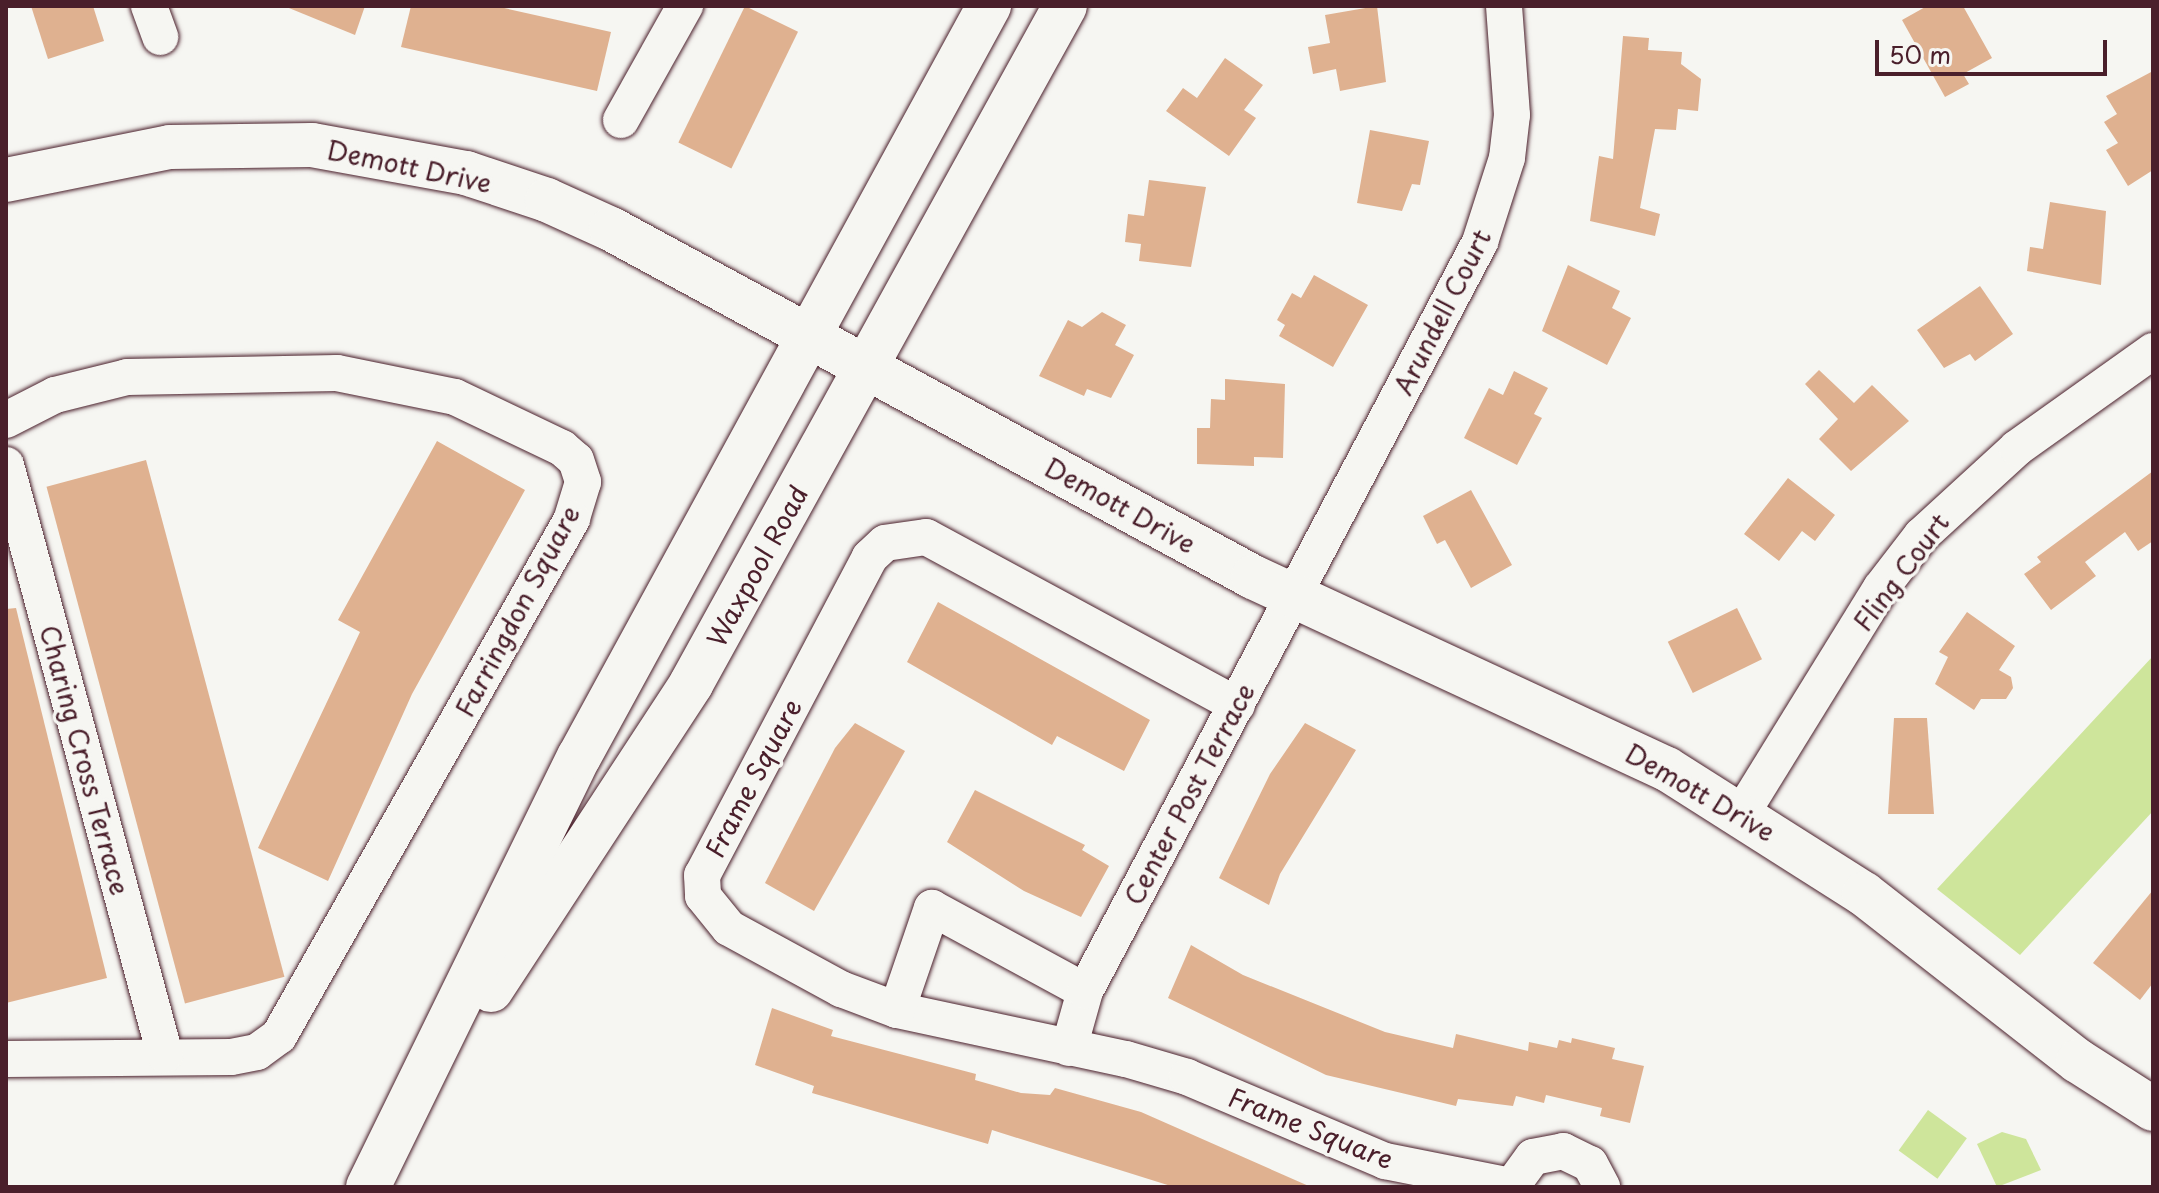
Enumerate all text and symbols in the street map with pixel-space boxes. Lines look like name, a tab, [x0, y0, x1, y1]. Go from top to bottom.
scale bar	[1879, 24, 2111, 74]
text: 50 m	[1889, 36, 1951, 72]
street label: Demott Drive	[323, 133, 495, 199]
street label: Arundell Court	[1386, 223, 1498, 401]
street label: Demott Drive	[1038, 450, 1202, 560]
street label: Waxpool Road	[700, 480, 814, 652]
street label: Farringdon Square	[448, 501, 586, 721]
street label: Fling Court	[1847, 507, 1955, 637]
street label: Charing Cross Terrace	[34, 621, 136, 899]
street label: Center Post Terrace	[1117, 677, 1261, 911]
street label: Frame Square	[698, 693, 808, 863]
street label: Demott Drive	[1619, 736, 1781, 848]
street label: Frame Square	[1224, 1081, 1398, 1175]

